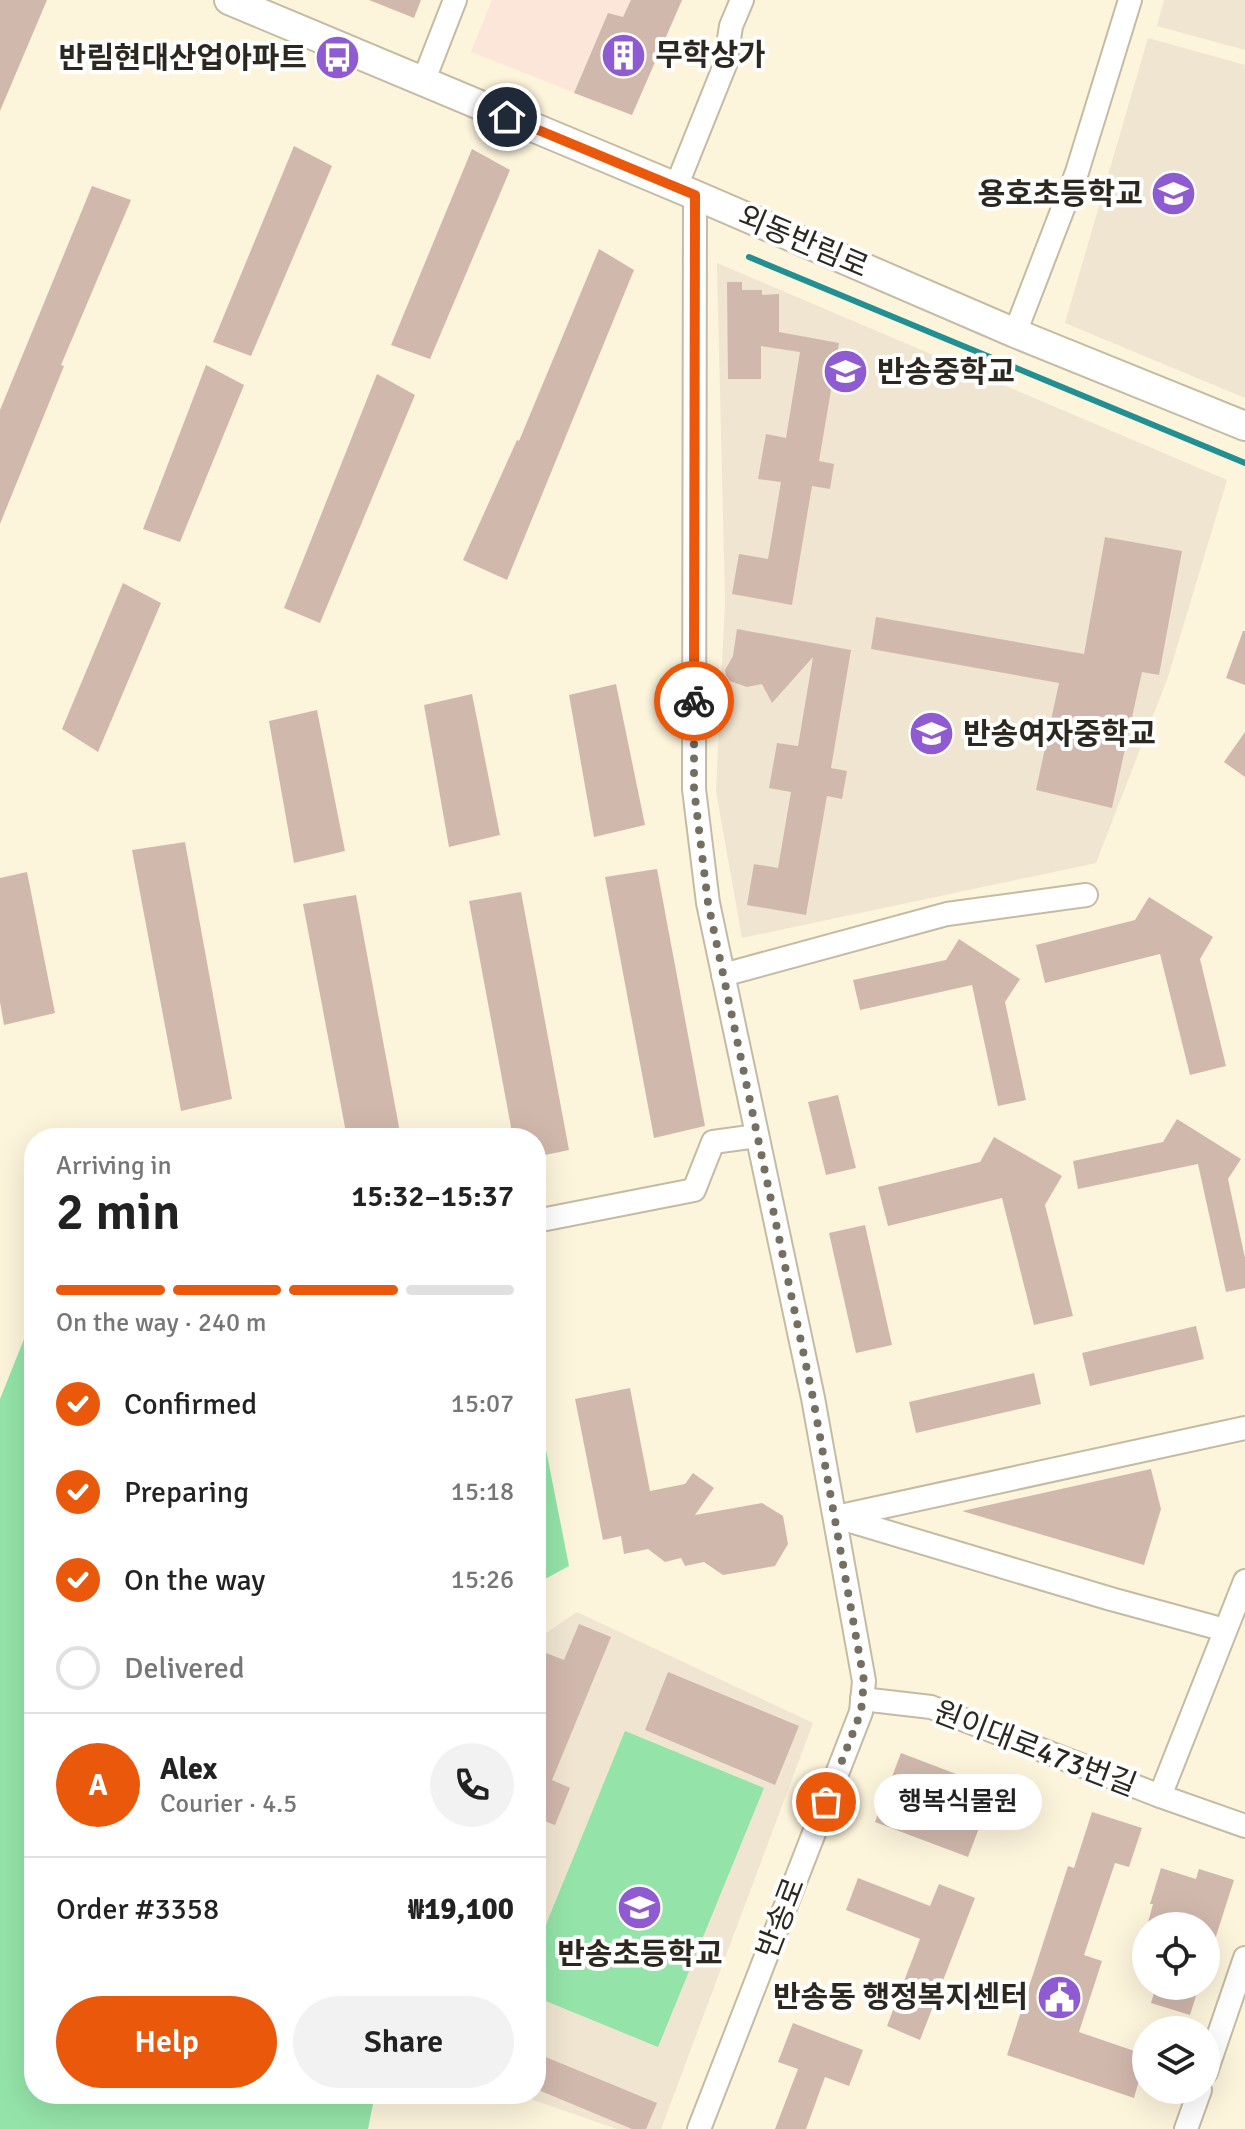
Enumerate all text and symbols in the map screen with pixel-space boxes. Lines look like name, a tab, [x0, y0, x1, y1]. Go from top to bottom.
building icon: 무학상가	[600, 31, 648, 79]
bus stop icon: 반림현대산업아파트	[314, 34, 362, 82]
place label: 무학상가	[655, 37, 765, 74]
place label: 반림현대산업아파트	[59, 40, 307, 77]
pin	[473, 83, 541, 151]
icon: home	[485, 95, 529, 139]
school or university icon: 용호초등학교	[1150, 170, 1198, 218]
place label: 용호초등학교	[977, 176, 1143, 213]
street label: 외동반림로	[732, 198, 874, 286]
school or university icon: 반송중학교	[822, 348, 870, 396]
place label: 반송중학교	[877, 354, 1015, 391]
courier	[654, 661, 734, 741]
icon: bike	[672, 679, 716, 723]
school or university icon: 반송여자중학교	[908, 710, 956, 758]
place label: 반송여자중학교	[963, 716, 1156, 753]
text: Arriving in	[56, 1150, 172, 1182]
text: 15:32–15:37	[351, 1178, 514, 1215]
text: 2 min	[56, 1180, 181, 1244]
text: On the way · 240 m	[56, 1307, 266, 1339]
icon: check	[56, 1382, 100, 1426]
text: Confirmed	[124, 1386, 257, 1423]
text: 15:07	[451, 1388, 514, 1420]
icon: check	[56, 1470, 100, 1514]
text: Preparing	[124, 1474, 249, 1511]
text: 15:18	[451, 1476, 514, 1508]
icon: check	[56, 1558, 100, 1602]
text: On the way	[124, 1562, 265, 1599]
text: 15:26	[451, 1564, 514, 1596]
text: Delivered	[124, 1650, 245, 1687]
street label: 원이대로473번길	[928, 1693, 1142, 1805]
button: phone	[430, 1743, 514, 1827]
text: Alex	[160, 1751, 217, 1788]
text: A	[88, 1767, 108, 1804]
pin	[792, 1768, 860, 1836]
callout: 행복식물원	[874, 1774, 1042, 1830]
icon: bag	[804, 1780, 848, 1824]
text: 행복식물원	[898, 1786, 1018, 1818]
text: Courier · 4.5	[160, 1788, 297, 1820]
street label: 반송로	[749, 1873, 813, 1963]
school or university icon: 반송초등학교	[616, 1884, 664, 1932]
text: Order #3358	[56, 1891, 219, 1928]
text: ₩19,100	[408, 1891, 514, 1928]
map controls	[1132, 1912, 1220, 2104]
button: locate	[1132, 1912, 1220, 2000]
place label: 반송초등학교	[557, 1936, 723, 1973]
public building icon: 반송동 행정복지센터	[1035, 1973, 1083, 2021]
place label: 반송동 행정복지센터	[773, 1979, 1028, 2016]
button: Help	[56, 1996, 277, 2088]
button: Share	[293, 1996, 514, 2088]
button: layers	[1132, 2016, 1220, 2104]

